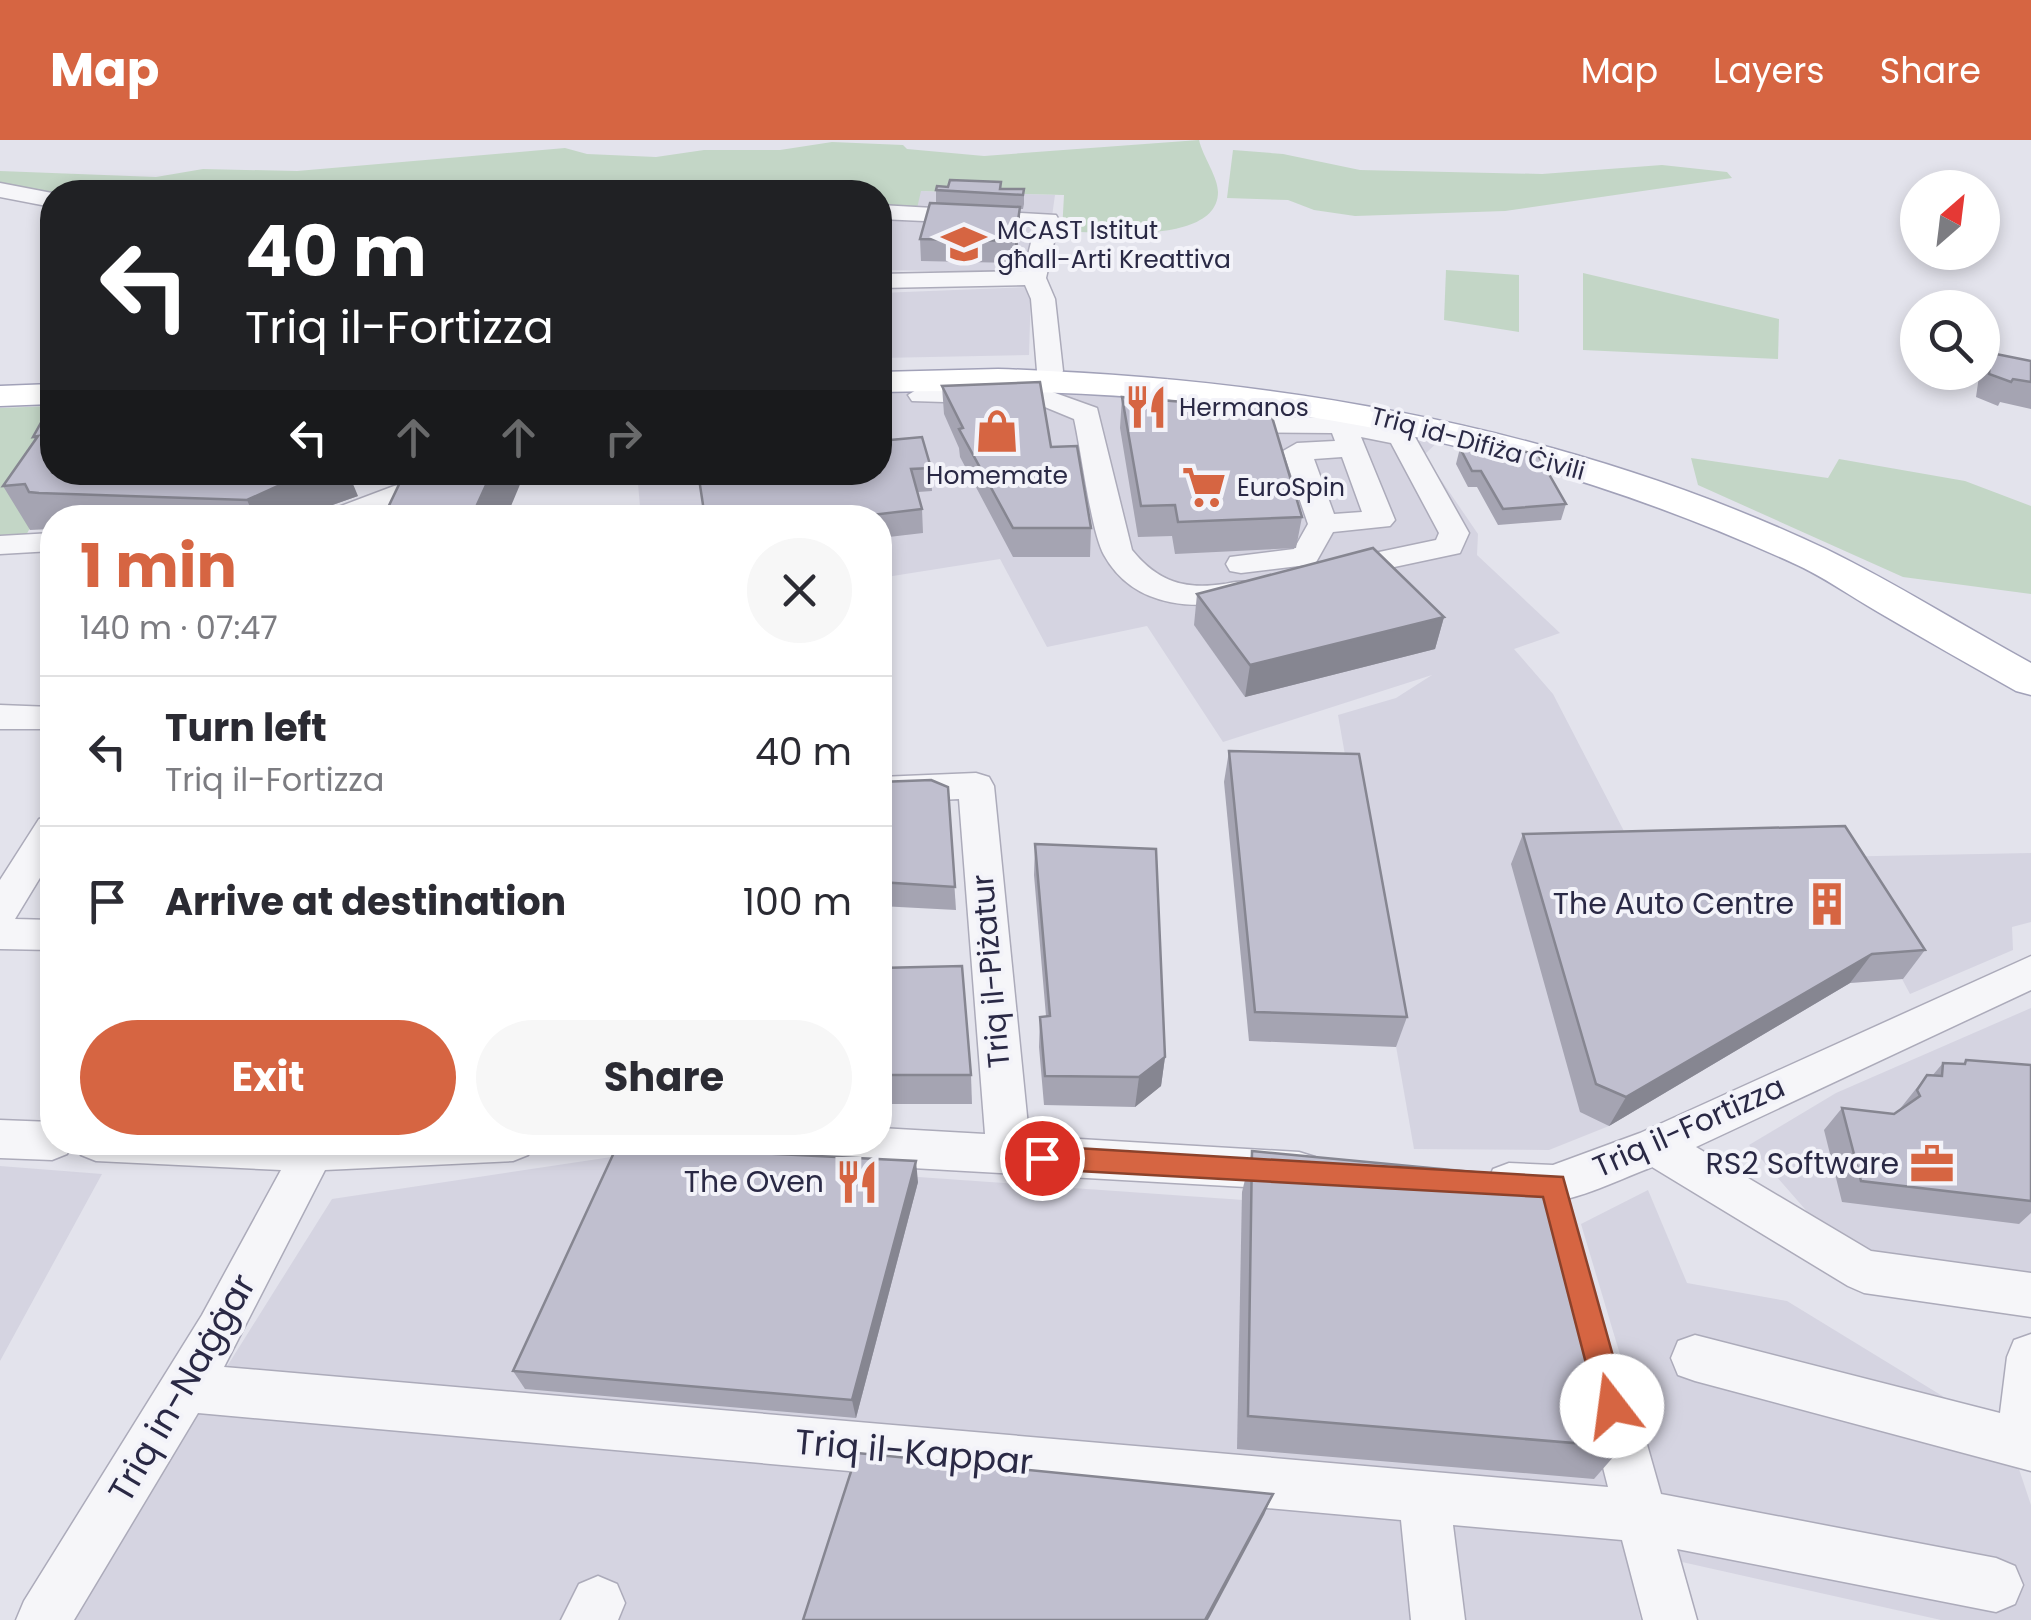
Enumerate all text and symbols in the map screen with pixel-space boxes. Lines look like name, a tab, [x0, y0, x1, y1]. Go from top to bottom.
text: Map	[50, 36, 159, 103]
text: Map	[1581, 46, 1658, 95]
text: Layers	[1713, 46, 1825, 95]
text: Share	[1880, 46, 1981, 95]
north arrow	[1900, 170, 2000, 270]
map controls	[1900, 170, 2000, 390]
text: 40 m	[245, 202, 427, 301]
place label: MCAST Istitut għall-Arti Kreattiva	[997, 213, 1231, 277]
icon: left	[80, 220, 210, 350]
school or university icon: MCAST Istitut għall-Arti Kreattiva	[940, 220, 988, 268]
button: search	[1900, 290, 2000, 390]
text: Triq il-Fortizza	[245, 296, 554, 359]
restaurant icon: Hermanos	[1122, 383, 1170, 431]
place label: Hermanos	[1179, 390, 1309, 425]
street label: Triq id-Difiża Ċivili	[1367, 398, 1589, 489]
shop icon: Homemate	[973, 407, 1021, 455]
icon: left	[281, 410, 336, 465]
icon: ahead	[386, 410, 441, 465]
icon: ahead	[491, 410, 546, 465]
icon: right	[596, 410, 651, 465]
place label: Homemate	[926, 458, 1068, 493]
supermarket icon: EuroSpin	[1180, 463, 1228, 511]
place label: EuroSpin	[1237, 470, 1345, 505]
text: 1 min	[80, 524, 237, 608]
button: close	[747, 538, 852, 643]
text: 140 m · 07:47	[80, 605, 278, 650]
text: Turn left	[165, 701, 327, 754]
icon: left	[80, 724, 135, 779]
text: 40 m	[755, 725, 852, 778]
text: Triq il-Fortizza	[165, 757, 385, 802]
street label: Triq il-Piżatur	[961, 872, 1020, 1070]
icon: arrive	[80, 874, 135, 929]
text: Arrive at destination	[165, 875, 566, 928]
text: 100 m	[743, 875, 852, 928]
building icon: The Auto Centre	[1803, 880, 1851, 928]
place label: The Auto Centre	[1553, 882, 1794, 925]
button: Exit	[80, 1020, 456, 1135]
button: Share	[476, 1020, 852, 1135]
street label: Triq il-Fortizza	[1586, 1065, 1792, 1188]
pin	[1000, 1116, 1085, 1201]
icon: arrive	[1015, 1131, 1070, 1186]
office icon: RS2 Software	[1908, 1140, 1956, 1188]
place label: RS2 Software	[1706, 1142, 1899, 1185]
restaurant icon: The Oven	[833, 1158, 881, 1206]
place label: The Oven	[684, 1160, 824, 1203]
street label: Triq in-Naġġar	[96, 1265, 267, 1511]
position arrow	[1560, 1354, 1664, 1458]
street label: Triq il-Kappar	[793, 1417, 1035, 1486]

